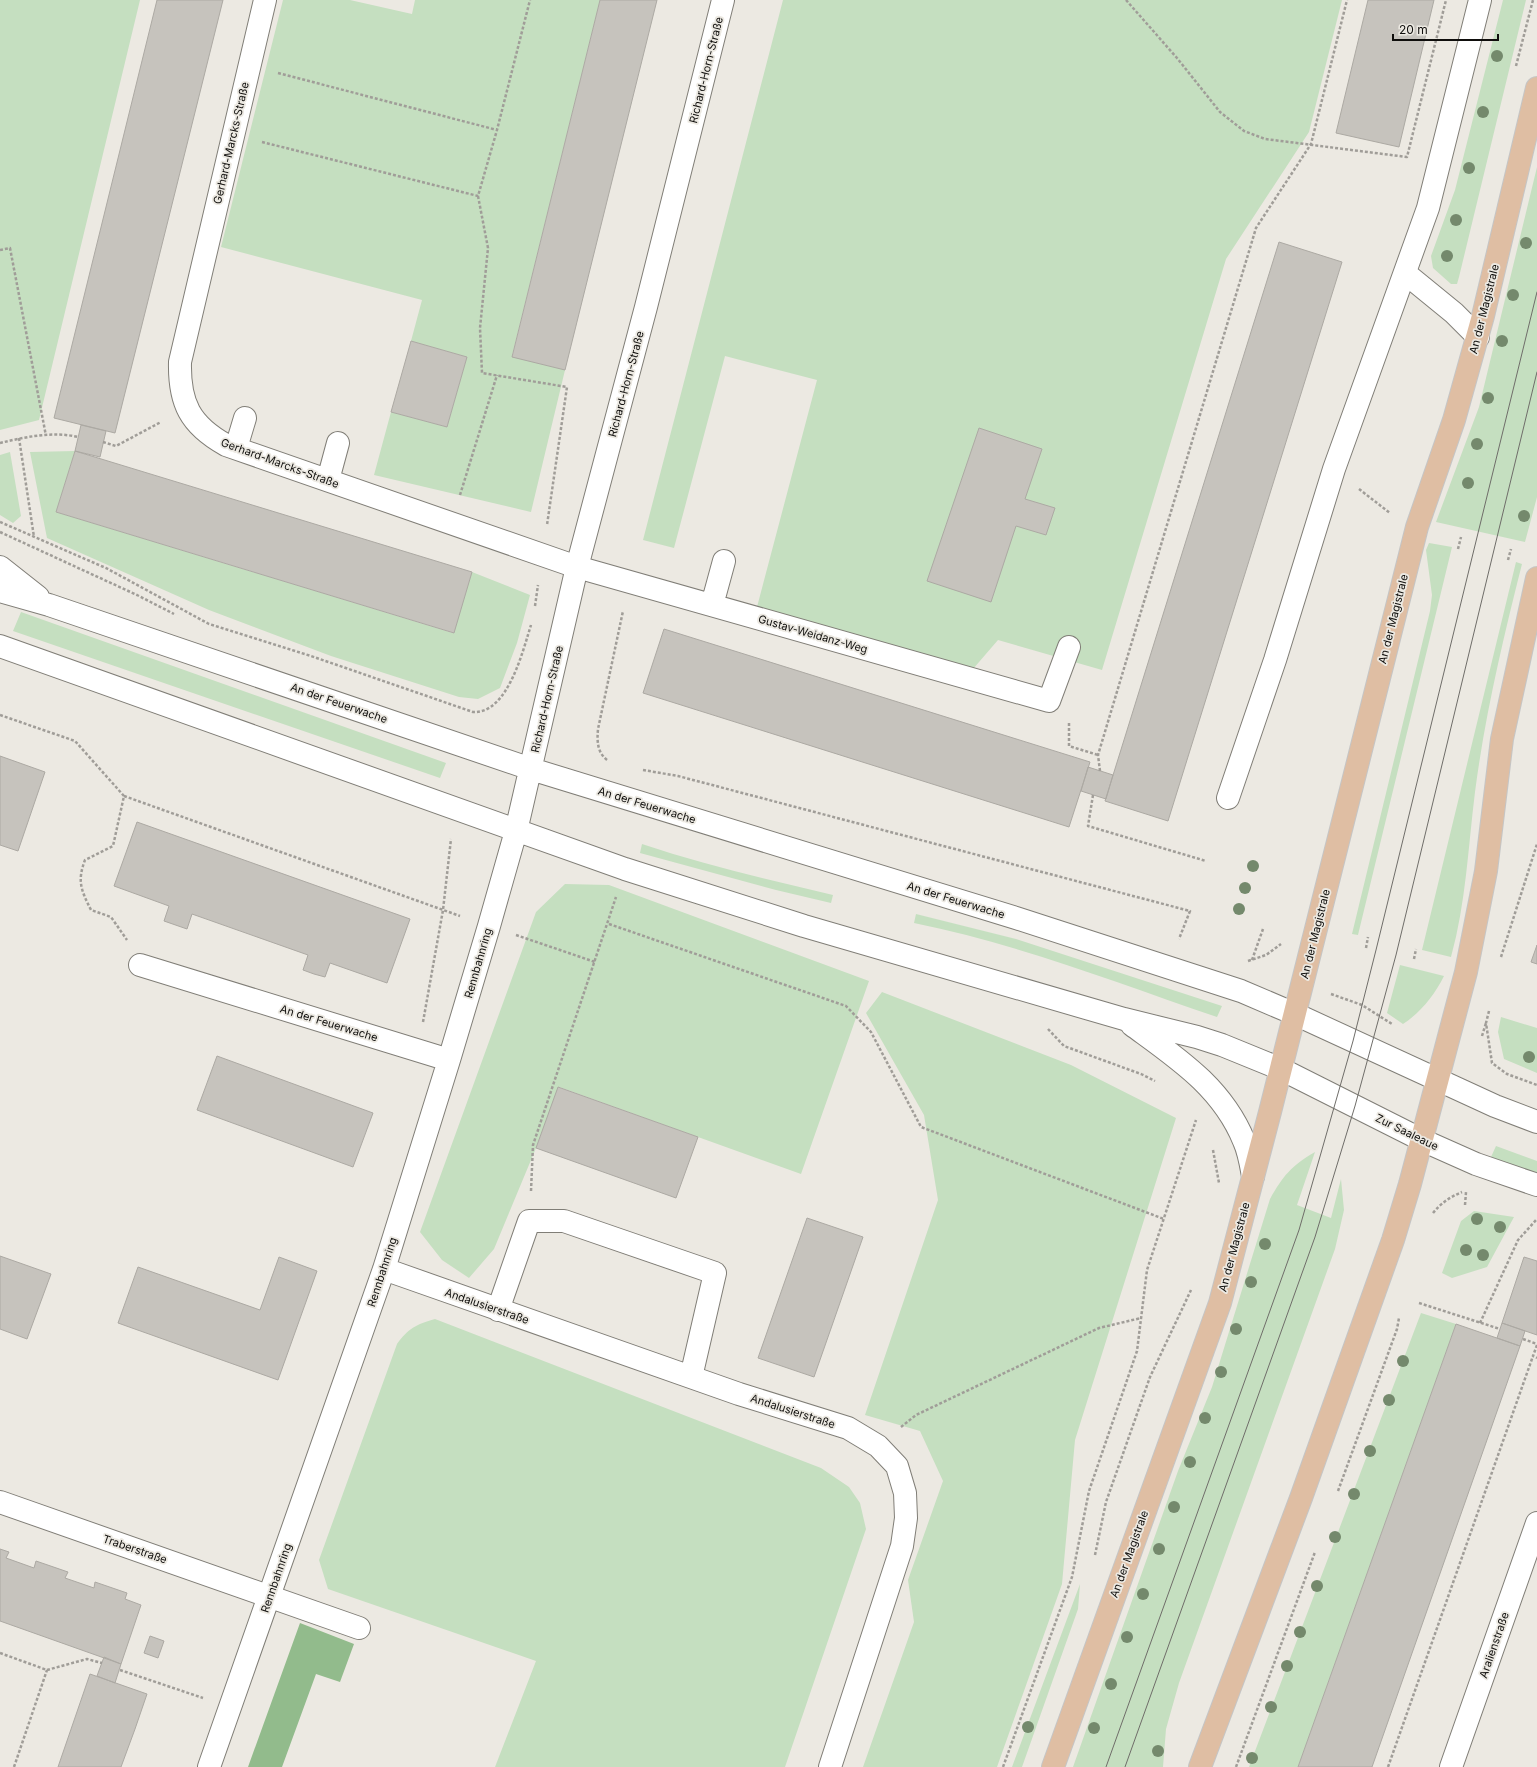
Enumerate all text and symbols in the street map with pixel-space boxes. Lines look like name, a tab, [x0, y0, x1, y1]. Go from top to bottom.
street label: Richard-Horn-Straße	[686, 15, 726, 125]
scale bar	[1393, 16, 1498, 42]
text: 20 m	[1399, 22, 1428, 37]
street label: Gerhard-Marcks-Straße	[210, 81, 252, 205]
street label: An der Magistrale	[1466, 263, 1502, 355]
street label: Richard-Horn-Straße	[605, 329, 647, 439]
street label: Gerhard-Marcks-Straße	[219, 435, 341, 491]
street label: An der Magistrale	[1375, 573, 1411, 665]
street label: Gustav-Weidanz-Weg	[757, 612, 869, 656]
street label: Richard-Horn-Straße	[528, 644, 566, 754]
street label: An der Feuerwache	[289, 680, 389, 726]
street label: An der Feuerwache	[596, 783, 698, 827]
street label: An der Feuerwache	[905, 878, 1007, 922]
street label: An der Magistrale	[1297, 888, 1333, 980]
street label: Rennbahnring	[461, 926, 495, 1000]
street label: An der Feuerwache	[278, 1001, 380, 1045]
street label: Zur Saaleaue	[1373, 1111, 1441, 1153]
street label: An der Magistrale	[1215, 1201, 1253, 1293]
street label: Rennbahnring	[364, 1235, 400, 1309]
street label: Andalusierstraße	[443, 1285, 531, 1327]
street label: Andalusierstraße	[749, 1391, 837, 1431]
street label: An der Magistrale	[1107, 1508, 1151, 1600]
street label: Traberstraße	[101, 1531, 169, 1567]
street label: Rennbahnring	[258, 1541, 294, 1615]
street label: Aralienstraße	[1476, 1610, 1512, 1680]

